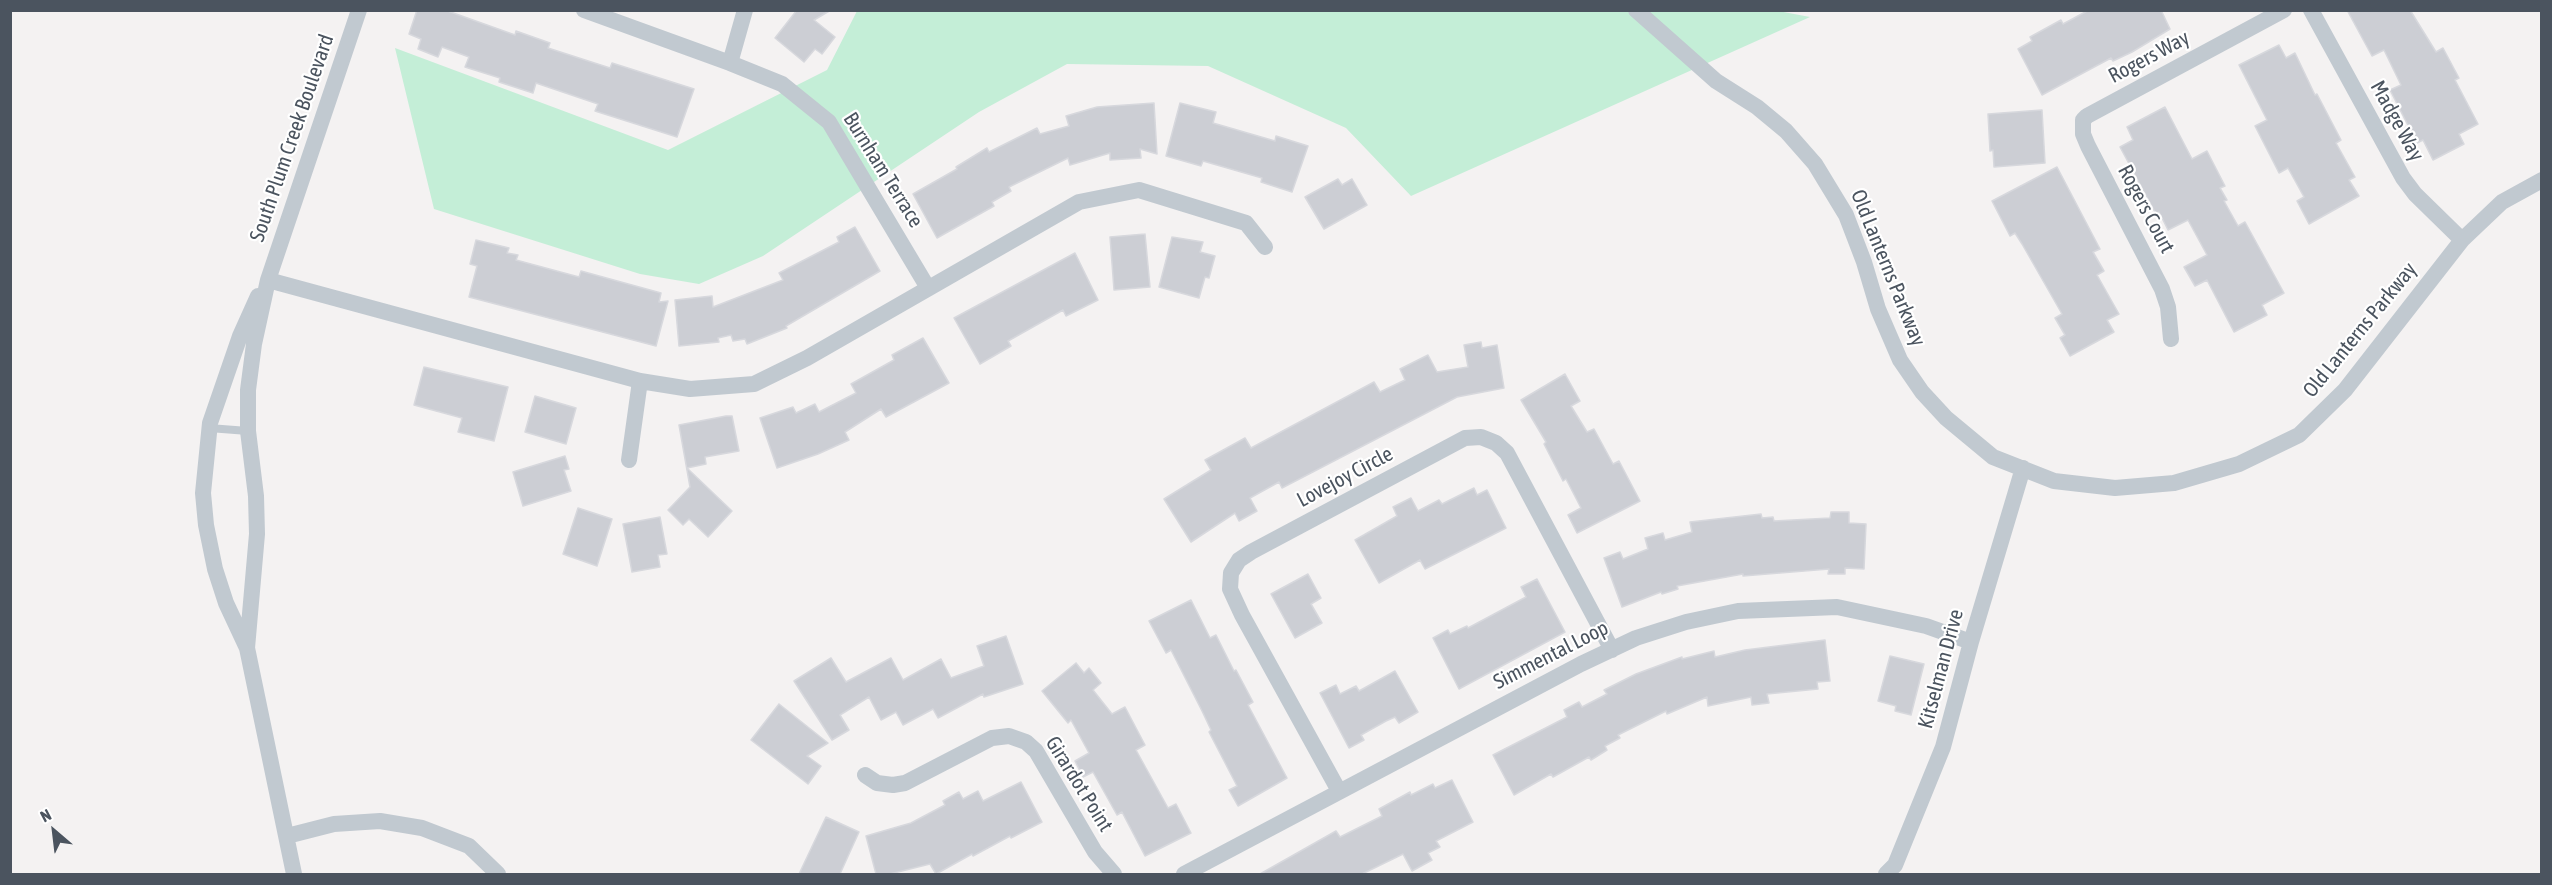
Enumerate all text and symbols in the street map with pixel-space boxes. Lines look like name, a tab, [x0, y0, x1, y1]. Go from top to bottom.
street label: Rogers Way	[2104, 25, 2194, 89]
street label: South Plum Creek Boulevard	[245, 31, 339, 245]
street label: Madge Way	[2365, 76, 2429, 166]
street label: Burnham Terrace	[838, 108, 928, 232]
street label: Rogers Court	[2112, 160, 2180, 258]
street label: Old Lanterns Parkway	[1845, 186, 1931, 350]
street label: Old Lanterns Parkway	[2298, 257, 2422, 403]
street label: Lovejoy Circle	[1293, 441, 1397, 513]
street label: Kitselman Drive	[1913, 607, 1969, 731]
street label: Simmental Loop	[1489, 615, 1613, 695]
street label: Girardot Point	[1040, 732, 1118, 836]
north arrow	[24, 801, 84, 861]
text: N	[37, 805, 54, 825]

